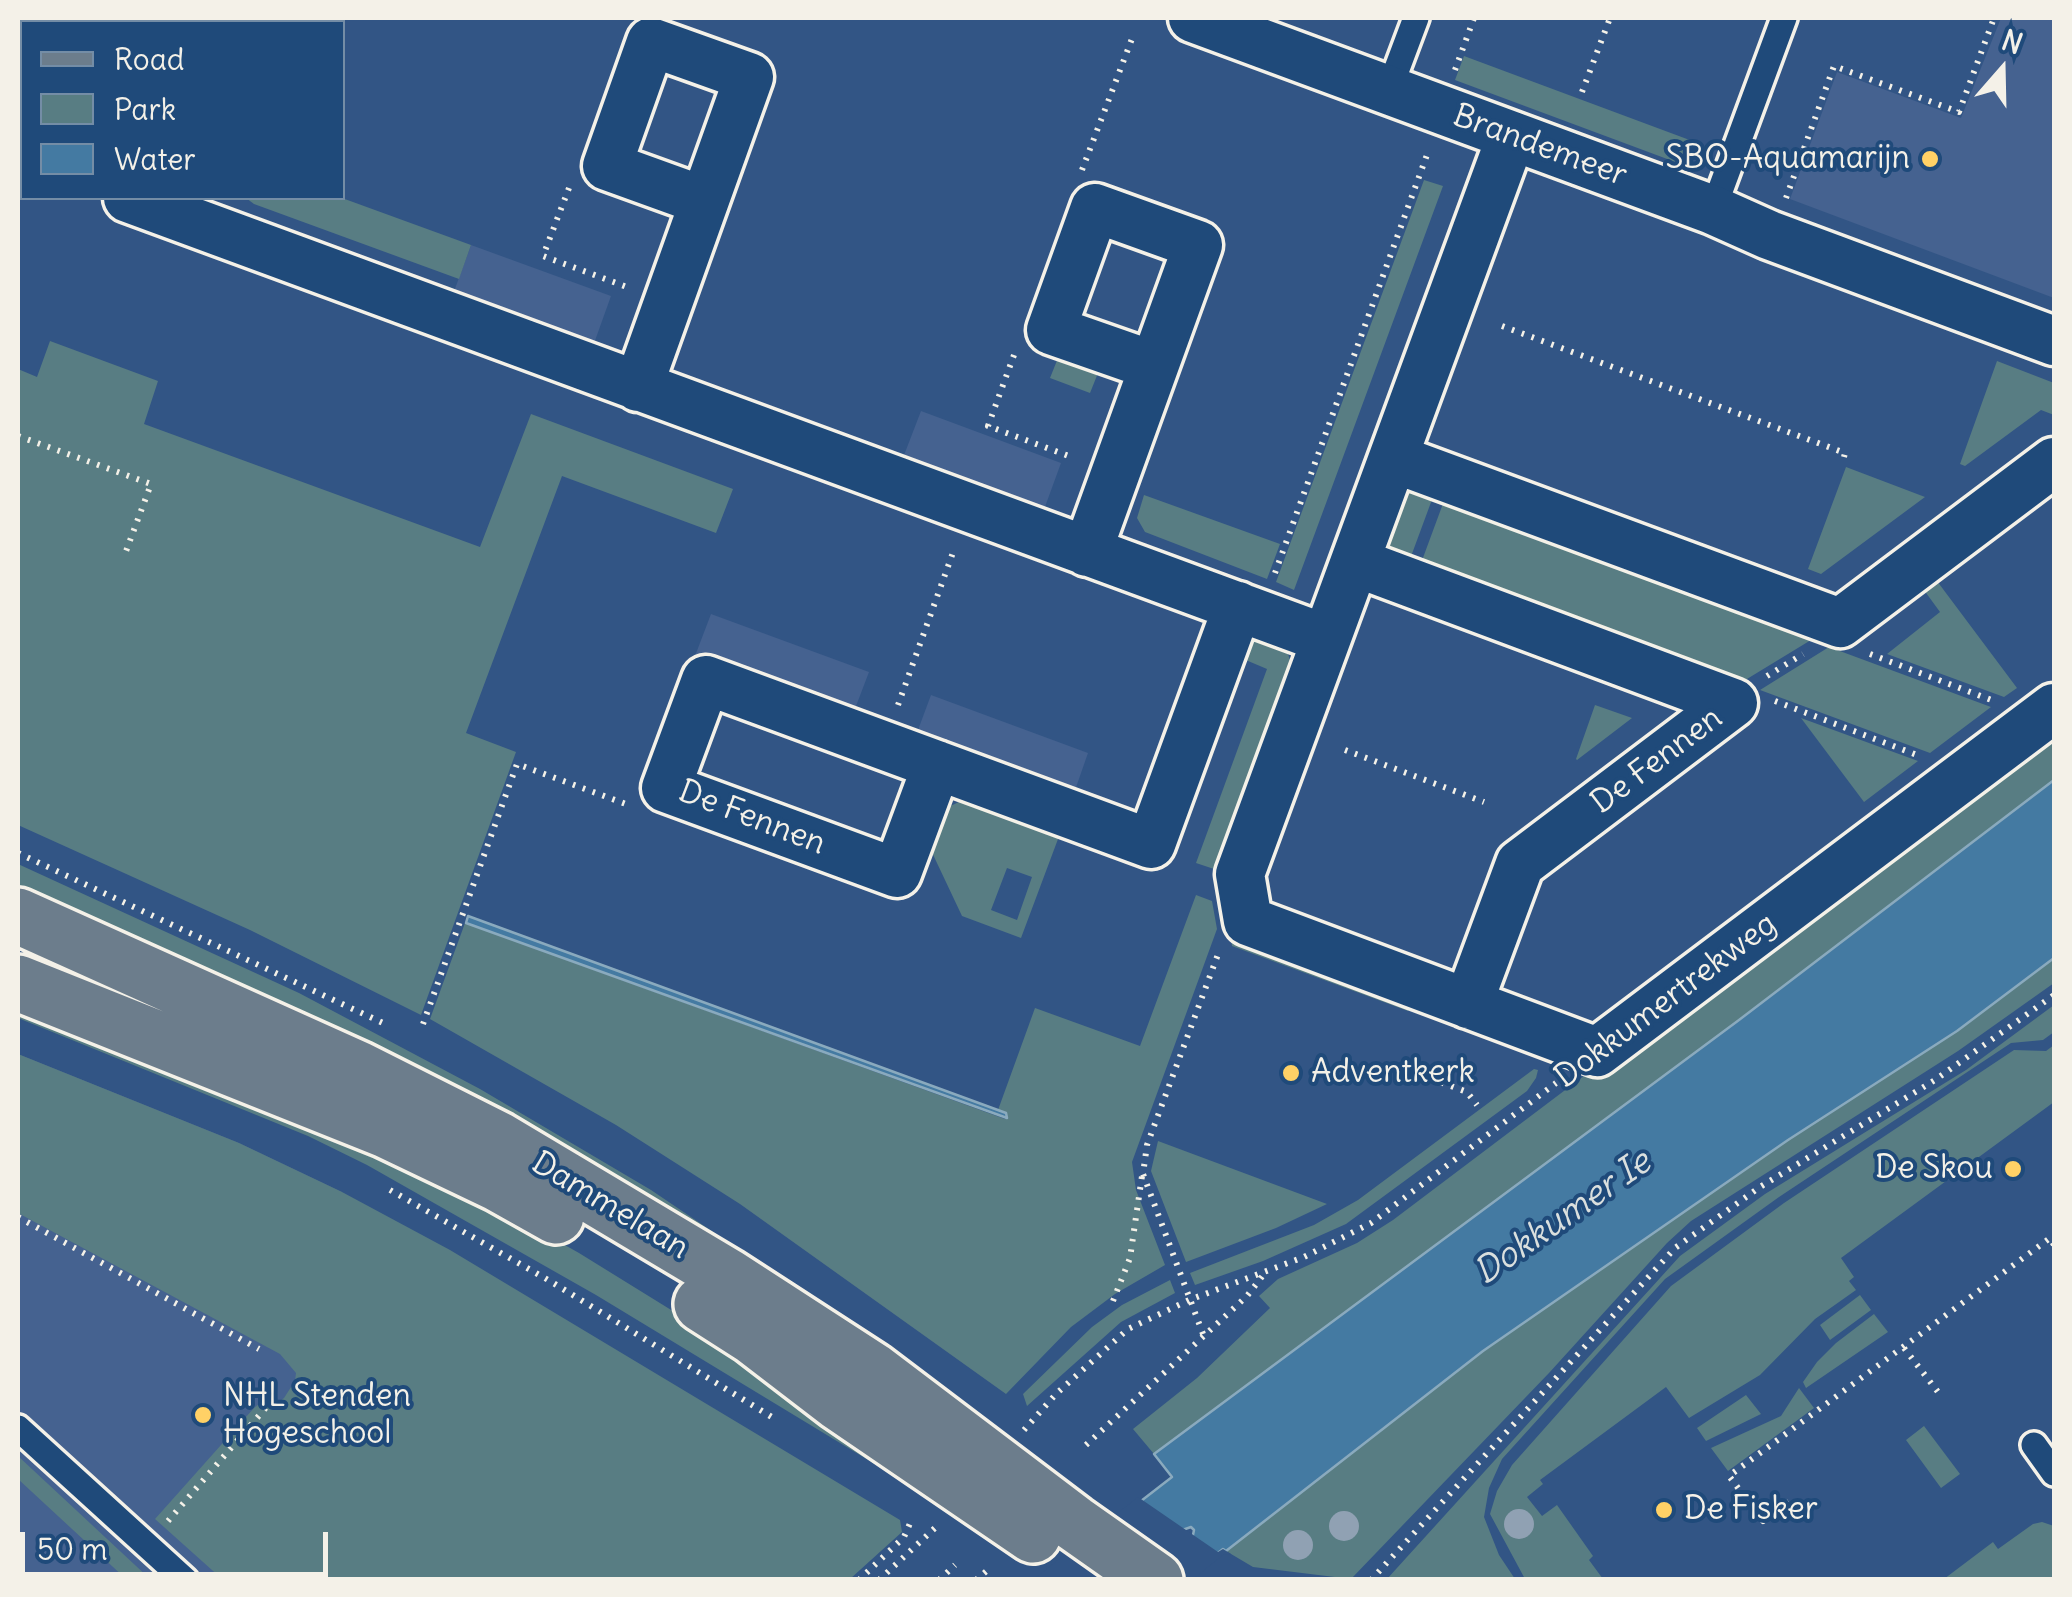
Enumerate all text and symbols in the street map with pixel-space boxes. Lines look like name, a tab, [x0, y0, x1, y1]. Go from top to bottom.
legend	[20, 20, 345, 200]
north arrow	[1952, 20, 2052, 120]
text: N	[1997, 22, 2028, 62]
text: Road	[114, 40, 184, 78]
text: Park	[114, 90, 176, 128]
street label: Brandemeer	[1448, 97, 1632, 195]
text: Water	[114, 140, 196, 178]
place label: SBO-Aquamarijn	[1665, 140, 1910, 178]
marker: SBO-Aquamarijn	[1919, 148, 1941, 170]
street label: De Fennen	[1584, 699, 1730, 823]
street label: De Fennen	[673, 772, 831, 864]
street label: Dokkumertrekweg	[1548, 905, 1784, 1097]
place label: Adventkerk	[1311, 1054, 1475, 1092]
marker: Adventkerk	[1280, 1062, 1302, 1084]
water label: Dokkumer Ie	[1467, 1142, 1659, 1294]
street label: Dammelaan	[524, 1144, 696, 1268]
place label: De Skou	[1875, 1150, 1993, 1188]
marker: De Skou	[2002, 1158, 2024, 1180]
place label: NHL Stenden Hogeschool	[223, 1378, 411, 1453]
marker: NHL Stenden Hogeschool	[192, 1404, 214, 1426]
place label: De Fisker	[1684, 1491, 1818, 1529]
marker: De Fisker	[1653, 1499, 1675, 1521]
scale bar	[25, 1512, 332, 1574]
text: 50 m	[37, 1530, 107, 1568]

